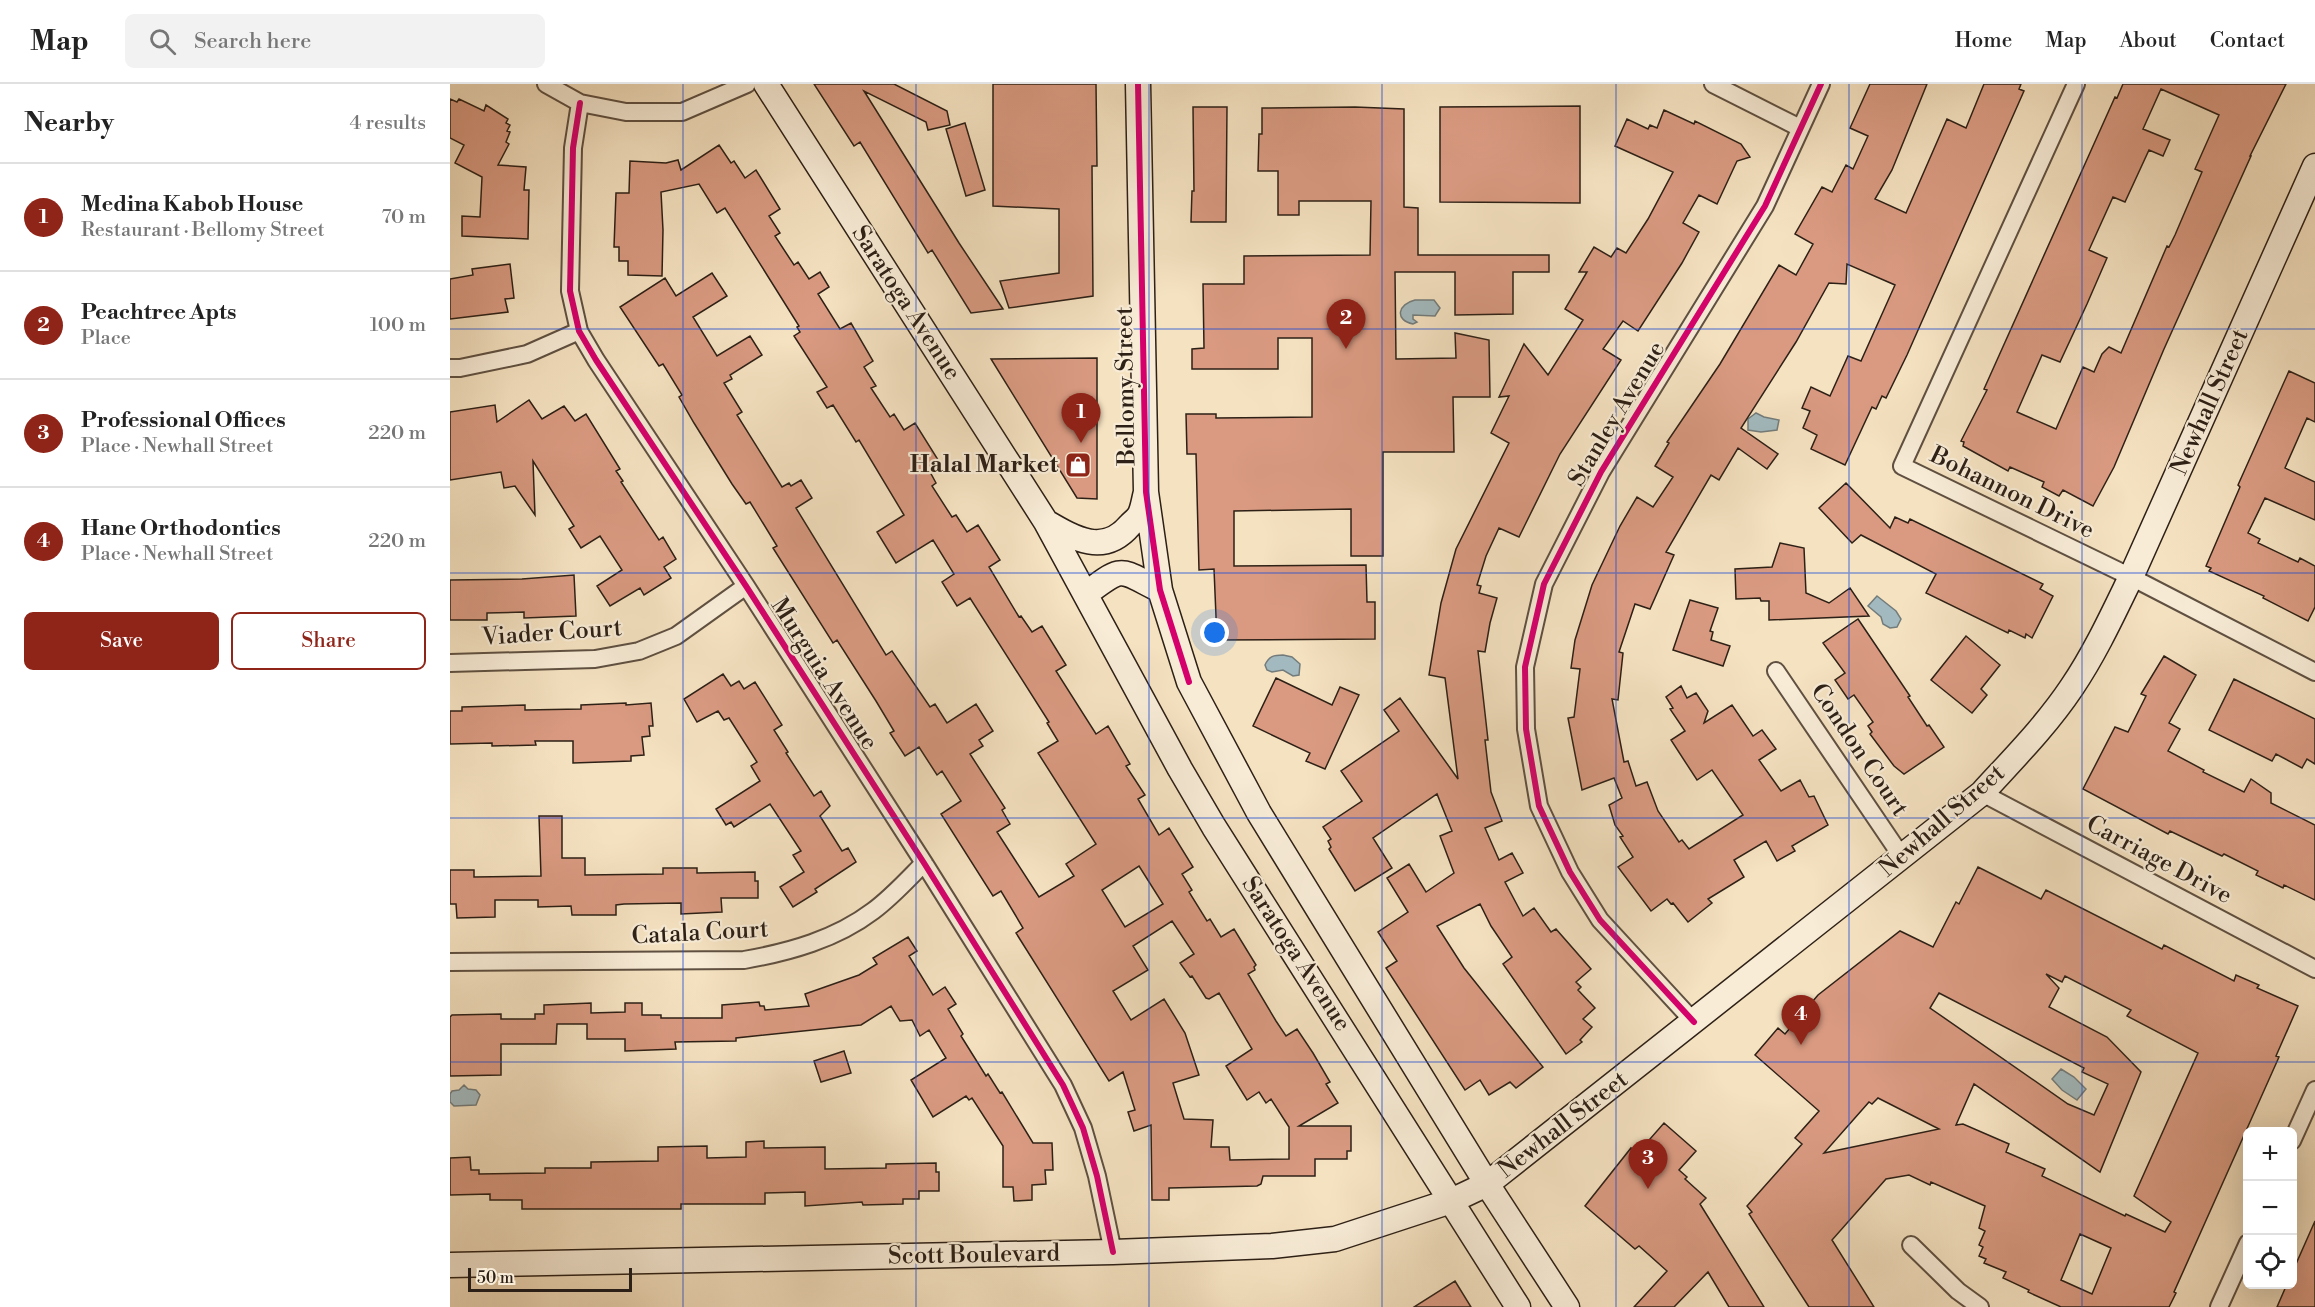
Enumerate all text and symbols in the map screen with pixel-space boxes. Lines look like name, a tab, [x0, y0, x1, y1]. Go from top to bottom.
search box	[125, 14, 545, 68]
text: Map	[30, 24, 89, 59]
icon: search	[146, 25, 179, 58]
text: Search here	[194, 28, 311, 55]
text: Home	[1955, 28, 2012, 54]
text: Map	[2045, 28, 2087, 54]
text: About	[2120, 28, 2177, 54]
text: Contact	[2210, 28, 2285, 54]
text: Nearby	[24, 107, 114, 139]
text: 4 results	[349, 111, 426, 136]
text: Medina Kabob House	[81, 191, 303, 218]
text: 1	[39, 205, 48, 230]
text: 70 m	[382, 205, 426, 230]
text: Restaurant · Bellomy Street	[81, 218, 325, 243]
street label: Saratoga Avenue	[845, 220, 967, 386]
text: Peachtree Apts	[81, 299, 236, 326]
pin: 2	[1326, 300, 1366, 349]
street label: Bellomy Street	[1110, 306, 1142, 467]
text: 2	[37, 313, 50, 338]
text: 100 m	[370, 313, 426, 338]
street label: Newhall Street	[2164, 324, 2256, 480]
text: Place	[81, 326, 131, 351]
street label: Stanley Avenue	[1562, 336, 1672, 492]
pin: 1	[1062, 394, 1100, 443]
text: Professional Offices	[81, 407, 286, 434]
text: 3	[37, 421, 50, 446]
text: 220 m	[368, 421, 426, 446]
text: Place · Newhall Street	[81, 434, 273, 459]
street label: Bohannon Drive	[1924, 440, 2099, 546]
place label: Halal Market	[910, 450, 1058, 480]
shop icon: Halal Market	[1063, 450, 1093, 480]
text: Hane Orthodontics	[81, 515, 281, 542]
text: 4	[37, 529, 50, 554]
text: 220 m	[368, 529, 426, 554]
text: Place · Newhall Street	[81, 542, 273, 567]
street label: Murguia Avenue	[764, 592, 884, 756]
button: Save	[24, 612, 219, 670]
button: Share	[231, 612, 426, 670]
street label: Viader Court	[480, 613, 623, 653]
your location	[1200, 618, 1229, 647]
street label: Condon Court	[1804, 678, 1915, 823]
street label: Newhall Street	[1873, 758, 2011, 884]
street label: Carriage Drive	[2081, 809, 2237, 911]
street label: Saratoga Avenue	[1235, 871, 1357, 1037]
street label: Catala Court	[631, 914, 770, 952]
pin: 4	[1782, 996, 1820, 1045]
street label: Newhall Street	[1492, 1065, 1634, 1185]
map controls	[2243, 1127, 2297, 1289]
button: +	[2243, 1127, 2297, 1181]
pin: 3	[1628, 1140, 1668, 1189]
button: −	[2243, 1181, 2297, 1235]
button: locate	[2243, 1235, 2297, 1289]
street label: Scott Boulevard	[888, 1238, 1061, 1271]
scale bar	[468, 1265, 632, 1292]
text: 50 m	[477, 1268, 514, 1288]

